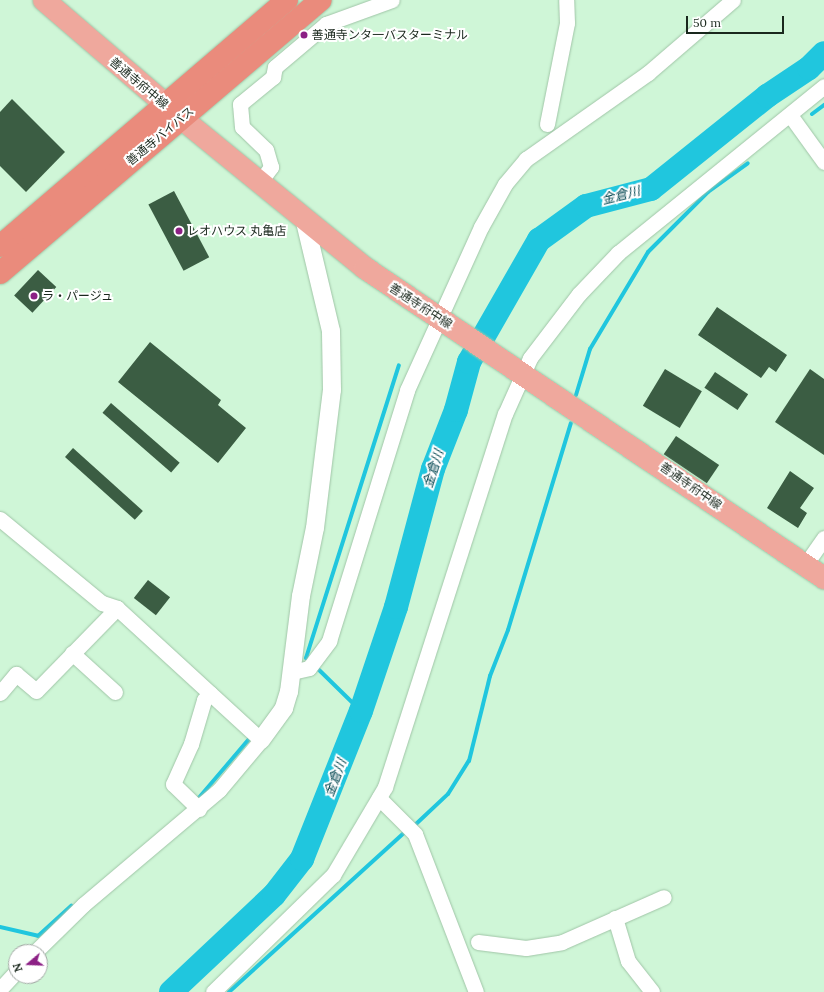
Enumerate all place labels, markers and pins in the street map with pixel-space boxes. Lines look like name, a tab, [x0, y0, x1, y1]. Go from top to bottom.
place label: 善通寺ンタ一バスターミナル	[312, 28, 468, 42]
marker: 善通寺ンタ一バスターミナル	[299, 30, 309, 40]
place label: レオハウス 丸亀店	[187, 224, 286, 238]
marker: レオハウス 丸亀店	[174, 226, 184, 236]
place label: ラ・パージュ	[42, 289, 114, 303]
marker: ラ・パージュ	[29, 291, 39, 301]

